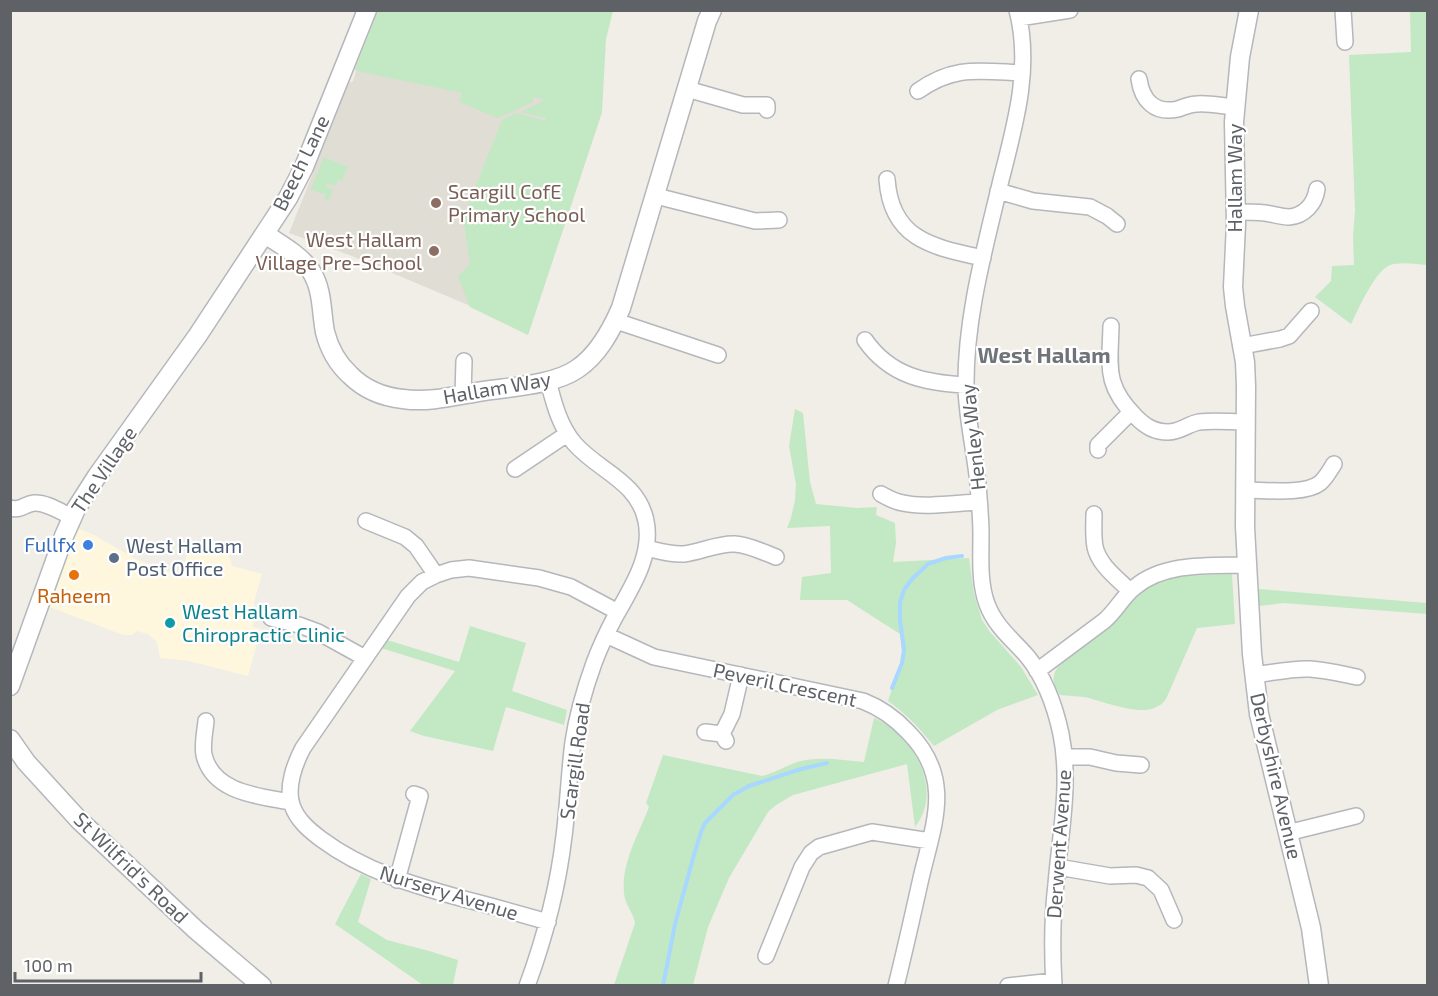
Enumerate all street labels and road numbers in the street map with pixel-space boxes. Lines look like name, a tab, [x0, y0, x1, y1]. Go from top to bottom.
street label: Beech Lane	[267, 111, 334, 214]
street label: Hallam Way	[1222, 123, 1246, 233]
street label: Hallam Way	[441, 366, 553, 408]
street label: Henley Way	[954, 382, 990, 492]
street label: The Village	[65, 421, 141, 518]
street label: Peveril Crescent	[711, 657, 860, 711]
street label: Derbyshire Avenue	[1246, 690, 1308, 861]
street label: Scargill Road	[554, 701, 594, 821]
street label: Derwent Avenue	[1041, 769, 1075, 919]
street label: St Wilfrid's Road	[70, 807, 194, 928]
street label: Nursery Avenue	[377, 860, 521, 925]

